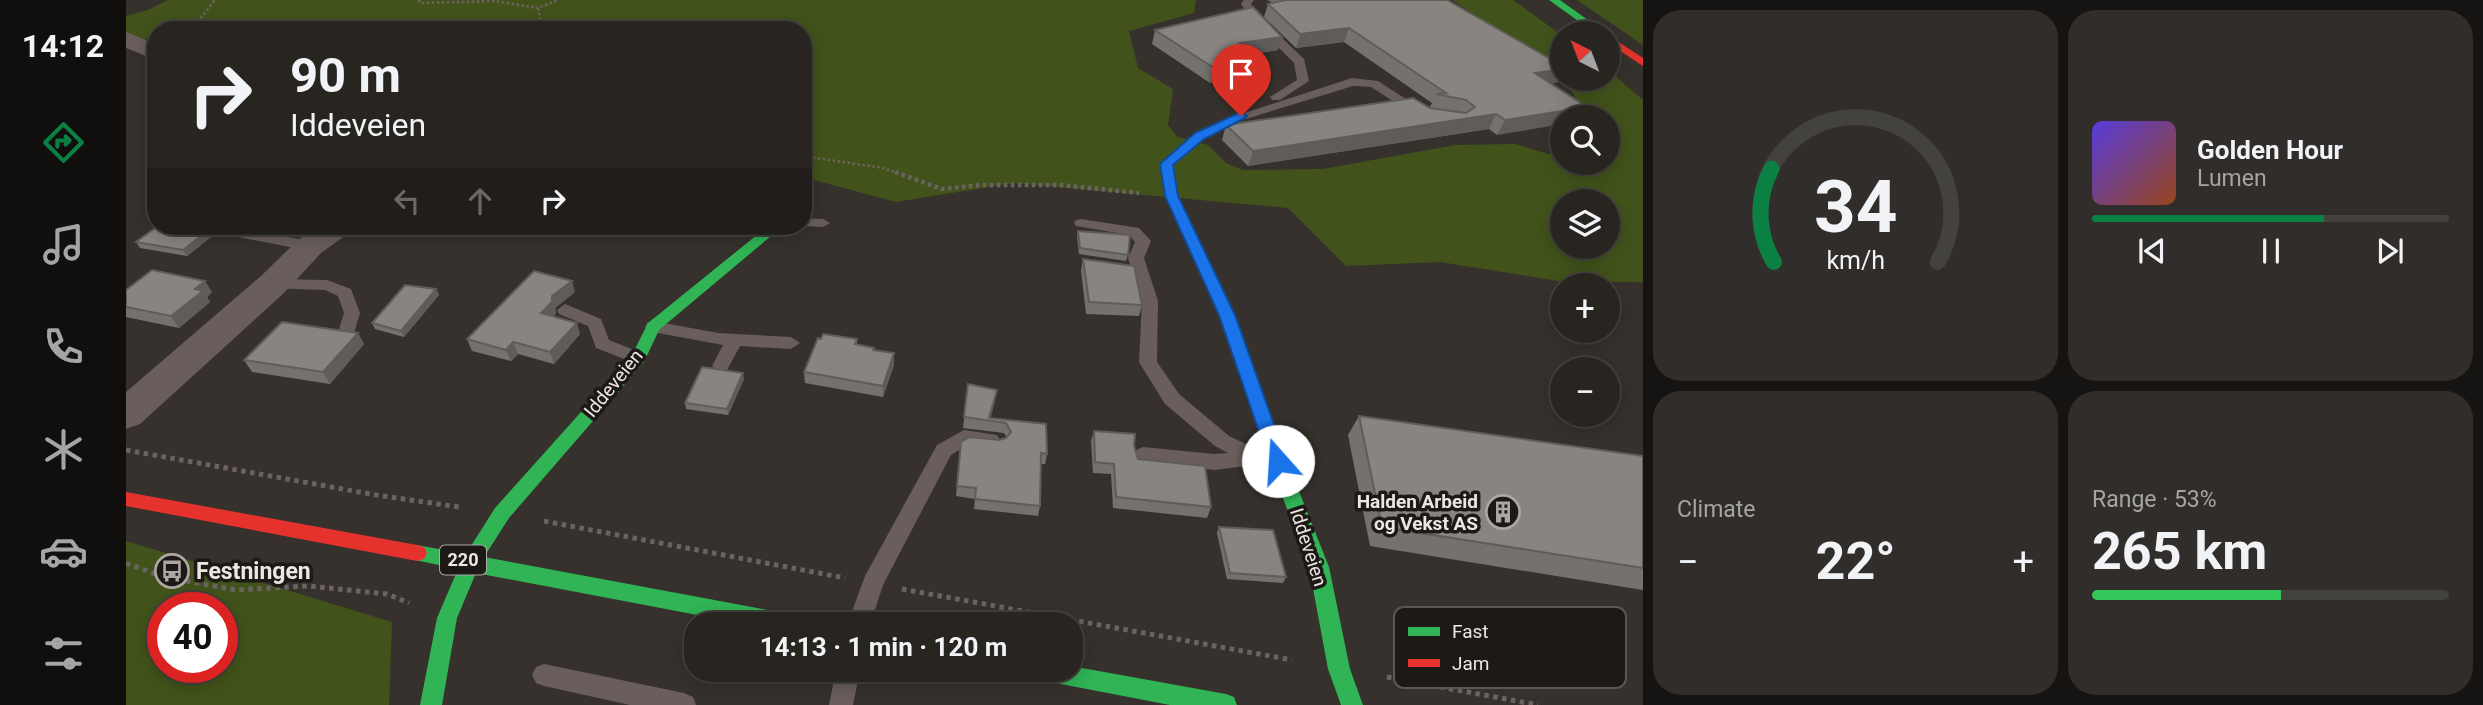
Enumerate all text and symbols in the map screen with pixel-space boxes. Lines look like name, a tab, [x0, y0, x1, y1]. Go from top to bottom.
north arrow	[1550, 21, 1620, 91]
map controls	[1550, 21, 1620, 427]
text: 14:12	[22, 27, 104, 65]
pin	[1211, 44, 1271, 116]
text: 90 m	[290, 47, 401, 104]
icon: right	[175, 49, 266, 140]
icon: arrive	[1222, 55, 1260, 93]
button: search	[1550, 105, 1620, 175]
text: Iddeveien	[290, 106, 426, 144]
icon: directions	[39, 118, 88, 167]
text: Golden Hour	[2197, 135, 2343, 165]
text: 34	[1814, 164, 1897, 250]
text: Lumen	[2197, 165, 2267, 192]
icon: left	[388, 182, 426, 220]
icon: ahead	[461, 182, 499, 220]
icon: right	[534, 182, 572, 220]
button: layers	[1550, 189, 1620, 259]
icon: music	[39, 220, 88, 269]
icon: previous	[2133, 232, 2171, 270]
icon: pause	[2252, 232, 2290, 270]
icon: next	[2371, 232, 2409, 270]
text: km/h	[1826, 246, 1885, 275]
button: +	[1550, 273, 1620, 343]
icon: phone	[39, 322, 88, 371]
street label: Iddeveien	[579, 345, 648, 422]
button: −	[1550, 357, 1620, 427]
position arrow	[1241, 424, 1315, 498]
icon: climate	[39, 425, 88, 474]
text: Range · 53%	[2092, 486, 2217, 513]
place label: Halden Arbeid og Vekst AS	[1357, 490, 1478, 535]
building icon: Halden Arbeid og Vekst AS	[1484, 493, 1522, 531]
text: Climate	[1677, 496, 1756, 523]
street label: Iddeveien	[1285, 505, 1332, 589]
text: 265 km	[2092, 521, 2267, 582]
icon: car	[39, 527, 88, 576]
text: 22°	[1816, 531, 1896, 592]
text: −	[1677, 540, 1699, 584]
text: +	[2012, 540, 2034, 584]
road number: 220	[440, 546, 486, 574]
bus stop icon: Festningen	[153, 552, 191, 590]
place label: Festningen	[196, 558, 311, 585]
speed limit sign: 40	[147, 592, 238, 683]
legend	[1394, 607, 1626, 688]
text: Fast	[1452, 620, 1489, 643]
icon: filters	[39, 629, 88, 678]
text: 14:13 · 1 min · 120 m	[760, 632, 1007, 662]
text: Jam	[1452, 652, 1489, 675]

